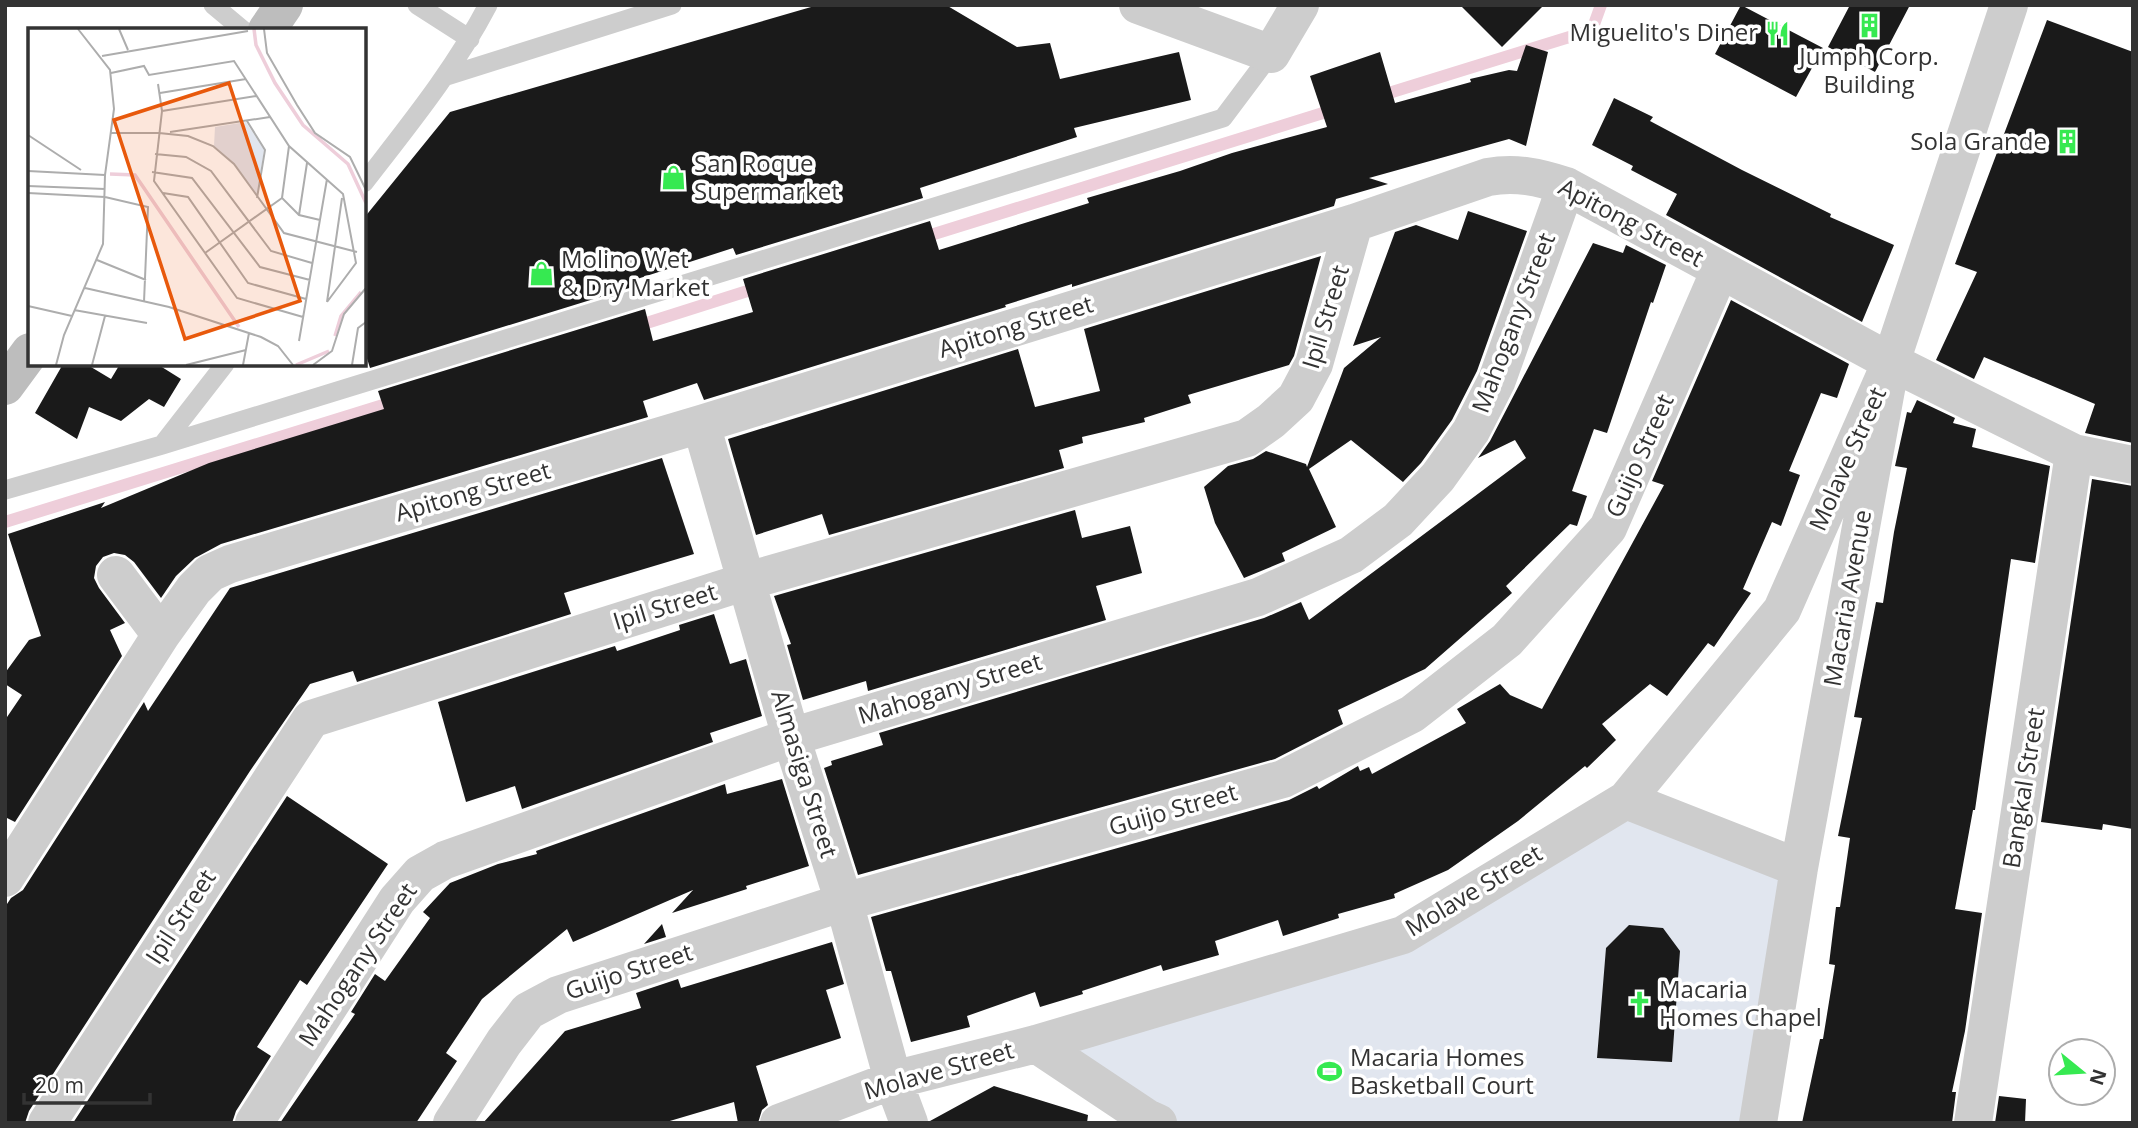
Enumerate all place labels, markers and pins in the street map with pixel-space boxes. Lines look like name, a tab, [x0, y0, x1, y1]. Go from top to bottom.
building icon: Jumph Corp. Building	[1855, 12, 1883, 40]
place label: Miguelito's Diner	[1570, 15, 1758, 48]
restaurant icon: Miguelito's Diner	[1764, 19, 1792, 47]
place label: Jumph Corp. Building	[1797, 39, 1939, 100]
place label: Sola Grande	[1910, 124, 2047, 157]
building icon: Sola Grande	[2053, 128, 2081, 156]
place label: San Roque Supermarket	[694, 146, 840, 207]
shop icon: San Roque Supermarket	[660, 164, 688, 192]
place label: Molino Wet & Dry Market	[561, 242, 710, 303]
shop icon: Molino Wet & Dry Market	[527, 260, 555, 288]
place label: Macaria Homes Chapel	[1659, 972, 1822, 1033]
church icon: Macaria Homes Chapel	[1625, 990, 1653, 1018]
place label: Macaria Homes Basketball Court	[1350, 1040, 1534, 1101]
sports icon: Macaria Homes Basketball Court	[1316, 1058, 1344, 1086]

